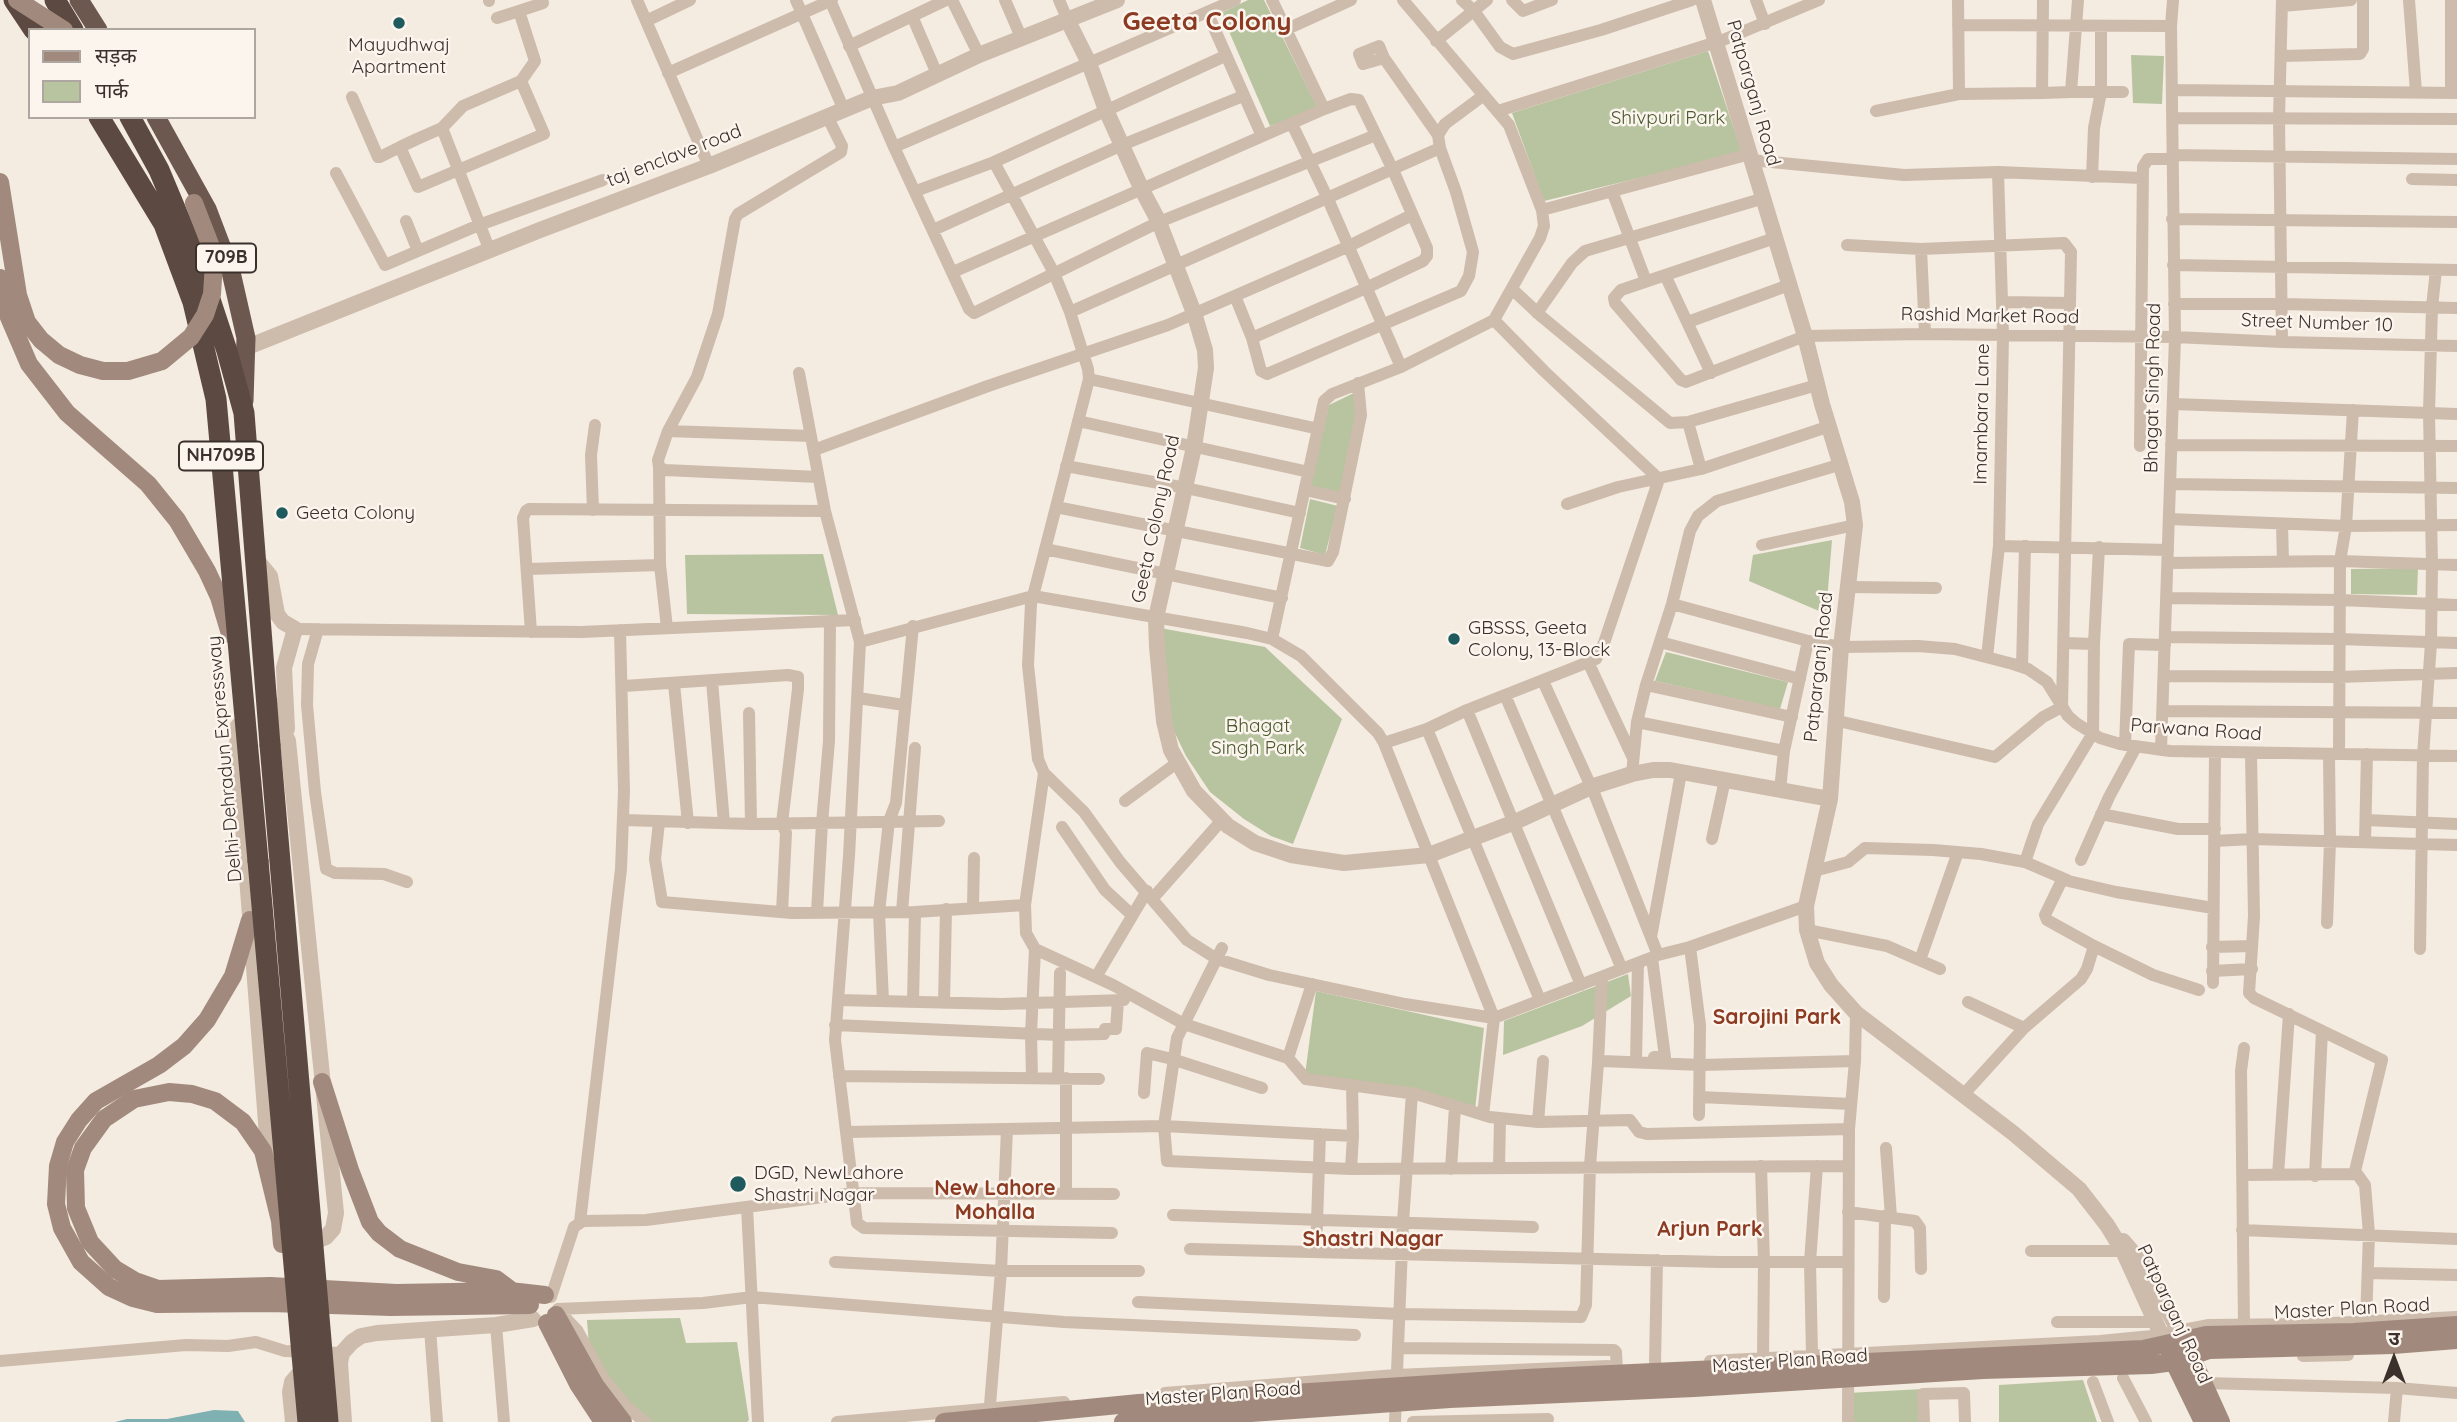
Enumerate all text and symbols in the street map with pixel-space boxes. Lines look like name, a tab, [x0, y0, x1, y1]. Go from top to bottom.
district label: Geeta Colony	[1122, 6, 1292, 38]
marker: Mayudhwaj Apartment	[391, 15, 407, 31]
street label: Patparganj Road	[1721, 17, 1785, 169]
legend	[28, 28, 256, 119]
place label: Mayudhwaj Apartment	[348, 34, 450, 78]
text: सड़क	[95, 42, 137, 68]
text: पार्क	[95, 77, 129, 103]
park label: Shivpuri Park	[1611, 107, 1725, 129]
street label: taj enclave road	[603, 120, 745, 192]
road number: 709B	[196, 244, 256, 272]
street label: Rashid Market Road	[1901, 303, 2079, 329]
street label: Bhagat Singh Road	[2140, 303, 2166, 473]
street label: Street Number 10	[2241, 309, 2393, 337]
street label: Imambara Lane	[1969, 343, 1995, 485]
street label: Geeta Colony Road	[1127, 433, 1185, 605]
road number: NH709B	[179, 442, 263, 470]
place label: Geeta Colony	[296, 502, 415, 524]
marker: Geeta Colony	[274, 505, 290, 521]
street label: Patparganj Road	[1800, 591, 1838, 743]
place label: GBSSS, Geeta Colony, 13-Block	[1468, 617, 1610, 661]
marker: GBSSS, Geeta Colony, 13-Block	[1446, 631, 1462, 647]
street label: Delhi-Dehradun Expressway	[203, 635, 247, 883]
street label: Parwana Road	[2130, 714, 2262, 746]
park label: Bhagat Singh Park	[1211, 715, 1305, 759]
district label: Sarojini Park	[1713, 1005, 1841, 1031]
place label: DGD, NewLahore Shastri Nagar	[754, 1162, 904, 1206]
marker: DGD, NewLahore Shastri Nagar	[728, 1174, 748, 1194]
district label: New Lahore Mohalla	[934, 1176, 1056, 1226]
district label: Arjun Park	[1657, 1217, 1763, 1243]
district label: Shastri Nagar	[1303, 1227, 1443, 1253]
street label: Patparganj Road	[2132, 1241, 2216, 1387]
street label: Master Plan Road	[2273, 1294, 2431, 1324]
north arrow	[2359, 1324, 2429, 1394]
text: उ	[2388, 1326, 2400, 1350]
street label: Master Plan Road	[1711, 1344, 1869, 1378]
street label: Master Plan Road	[1144, 1377, 1302, 1411]

